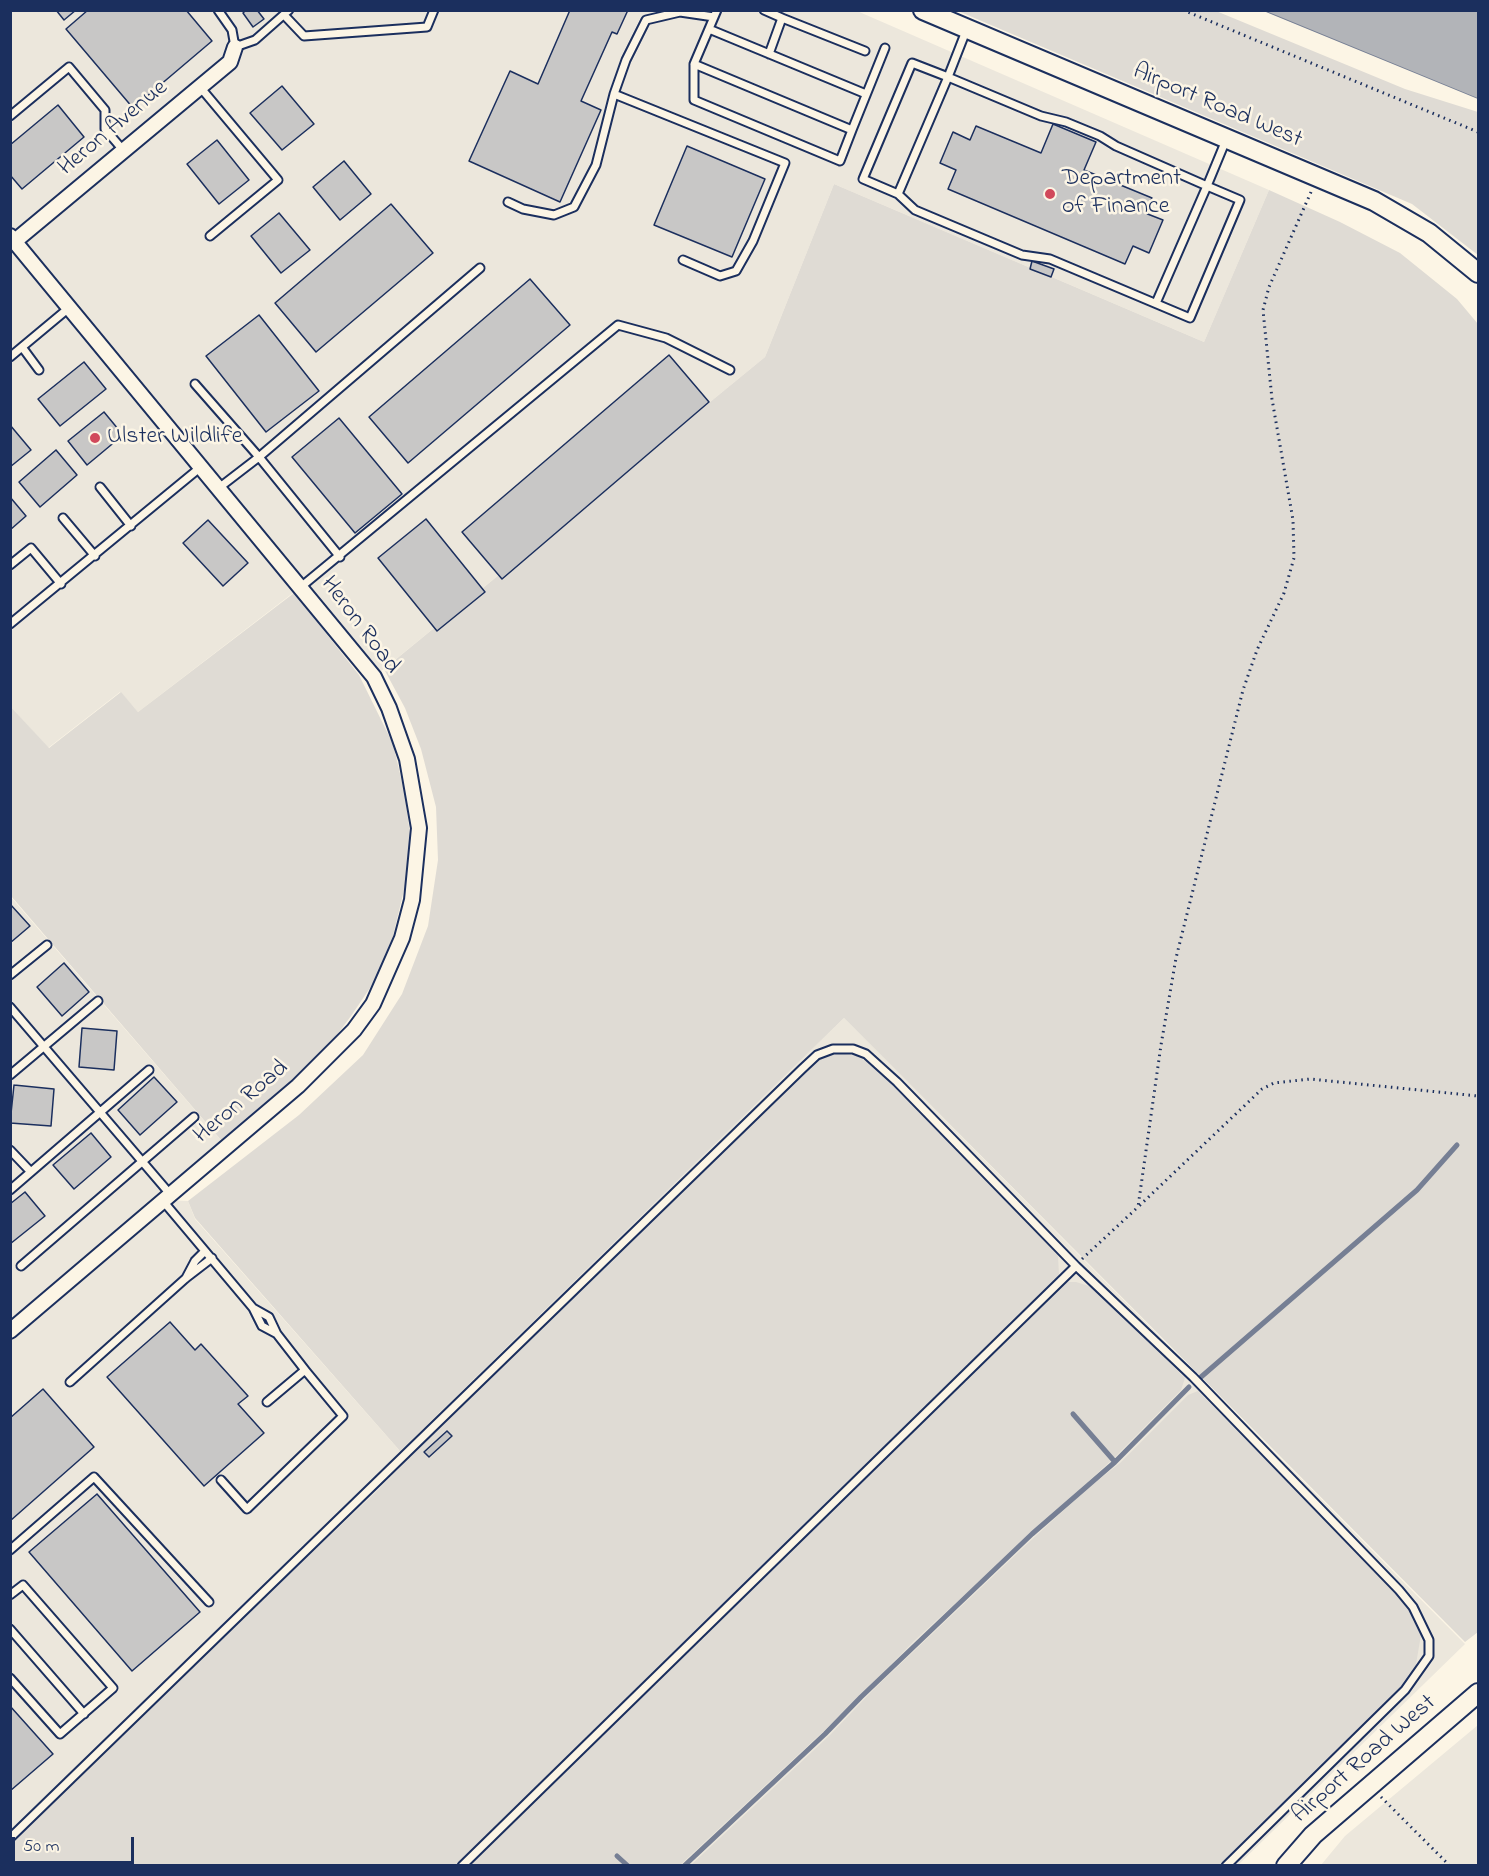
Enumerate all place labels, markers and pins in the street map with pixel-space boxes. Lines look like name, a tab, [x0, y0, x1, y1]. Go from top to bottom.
place label: Department of Finance	[1062, 166, 1181, 222]
marker: Department of Finance	[1043, 187, 1057, 201]
place label: Ulster Wildlife	[107, 424, 243, 452]
marker: Ulster Wildlife	[88, 431, 102, 445]

